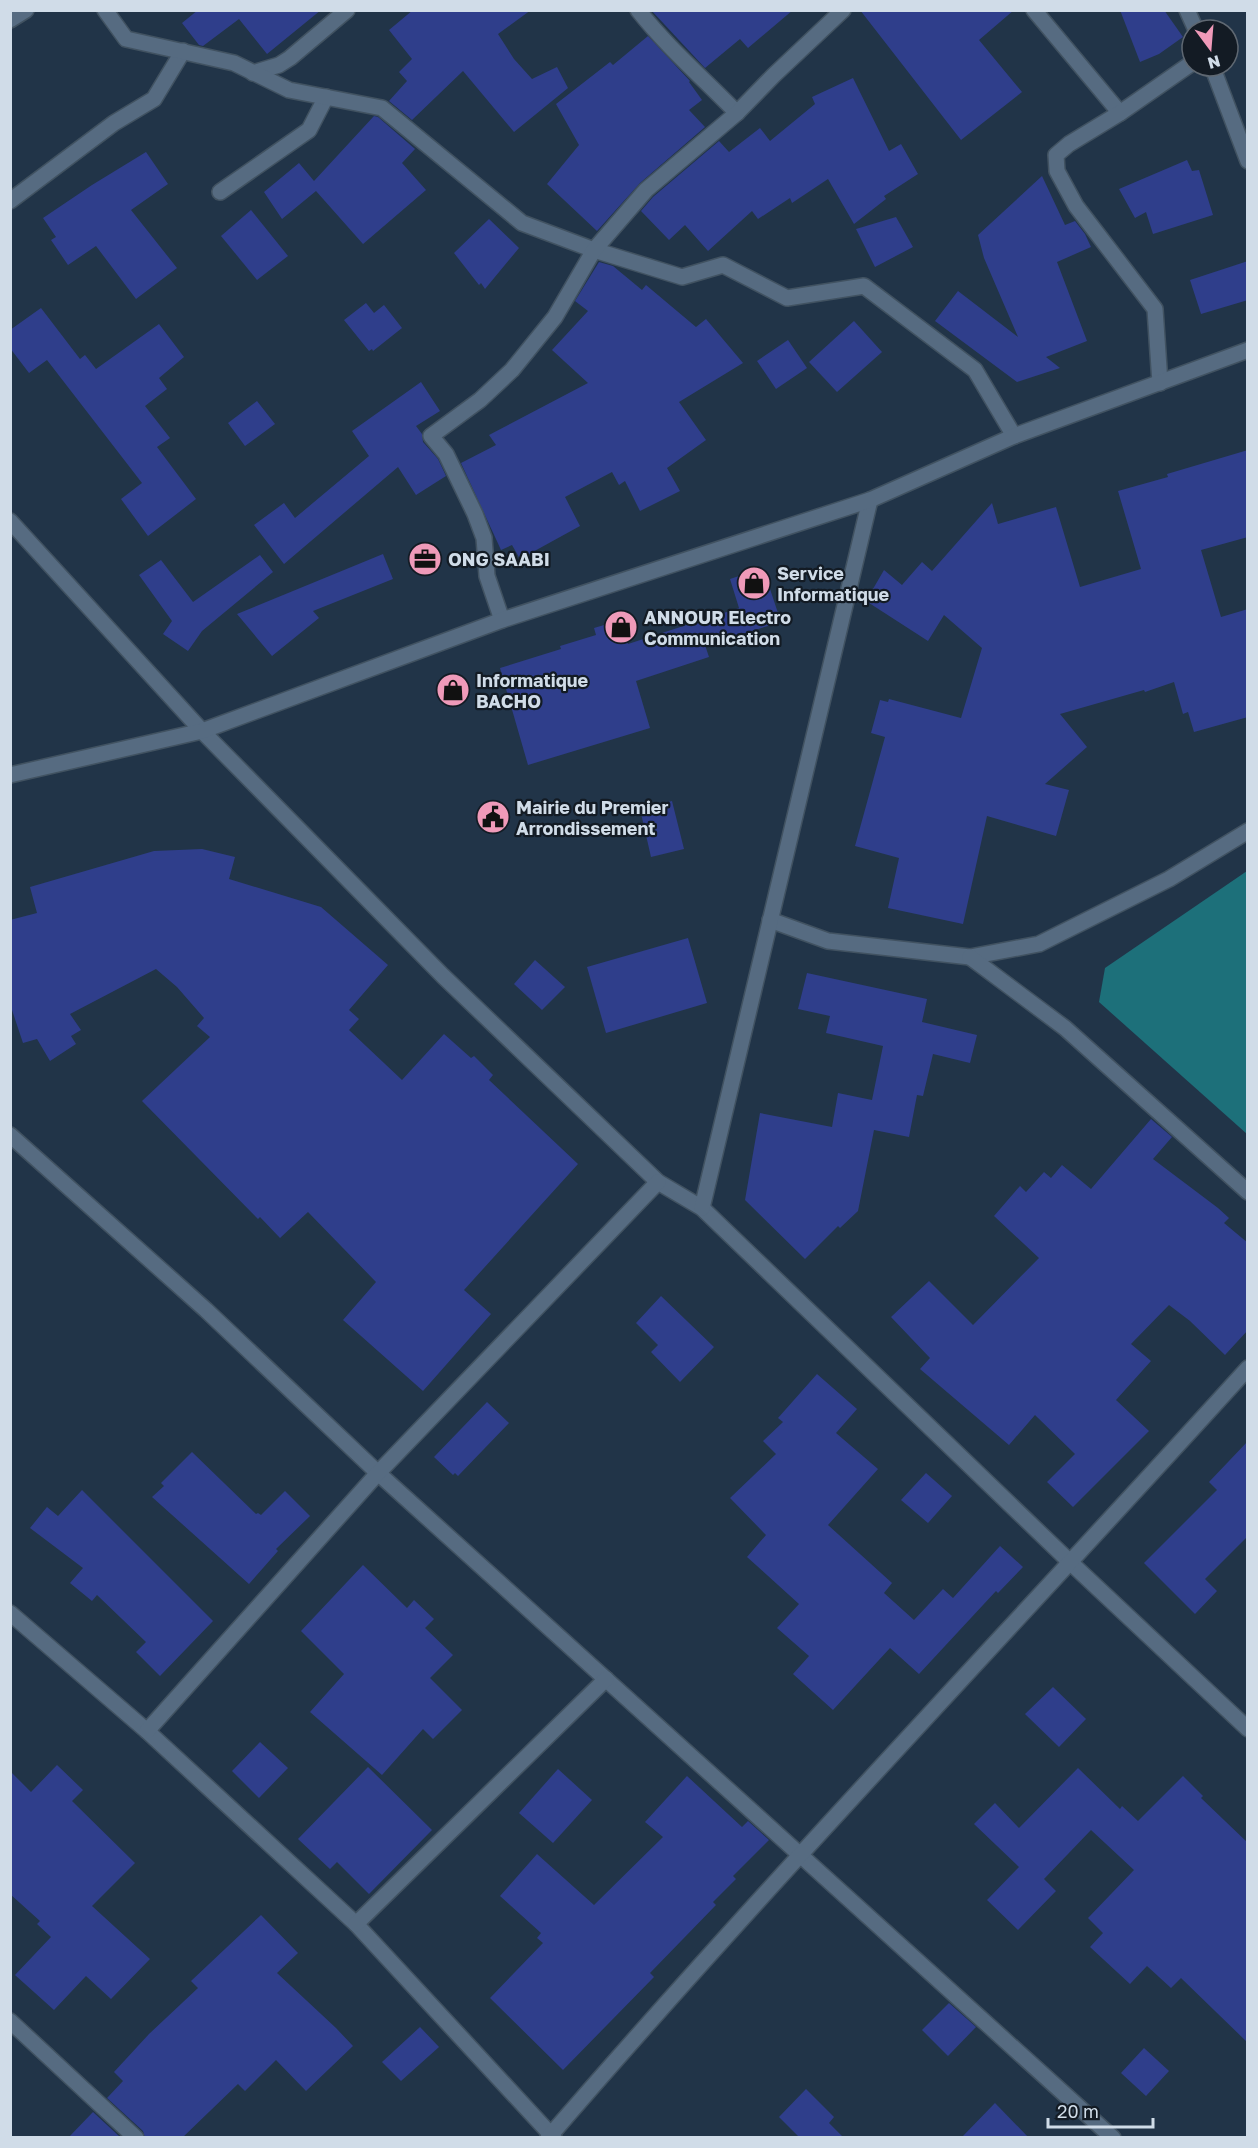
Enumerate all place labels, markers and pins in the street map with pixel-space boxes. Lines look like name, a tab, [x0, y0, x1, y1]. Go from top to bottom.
office icon: ONG SAABI	[407, 541, 443, 577]
place label: ONG SAABI	[448, 548, 550, 570]
place label: Service Informatique	[777, 562, 889, 605]
shop icon: Service Informatique	[736, 565, 772, 601]
place label: ANNOUR Electro Communication	[644, 606, 791, 649]
shop icon: ANNOUR Electro Communication	[603, 609, 639, 645]
place label: Informatique BACHO	[476, 669, 588, 712]
shop icon: Informatique BACHO	[435, 672, 471, 708]
place label: Mairie du Premier Arrondissement	[516, 796, 669, 839]
public building icon: Mairie du Premier Arrondissement	[475, 799, 511, 835]

